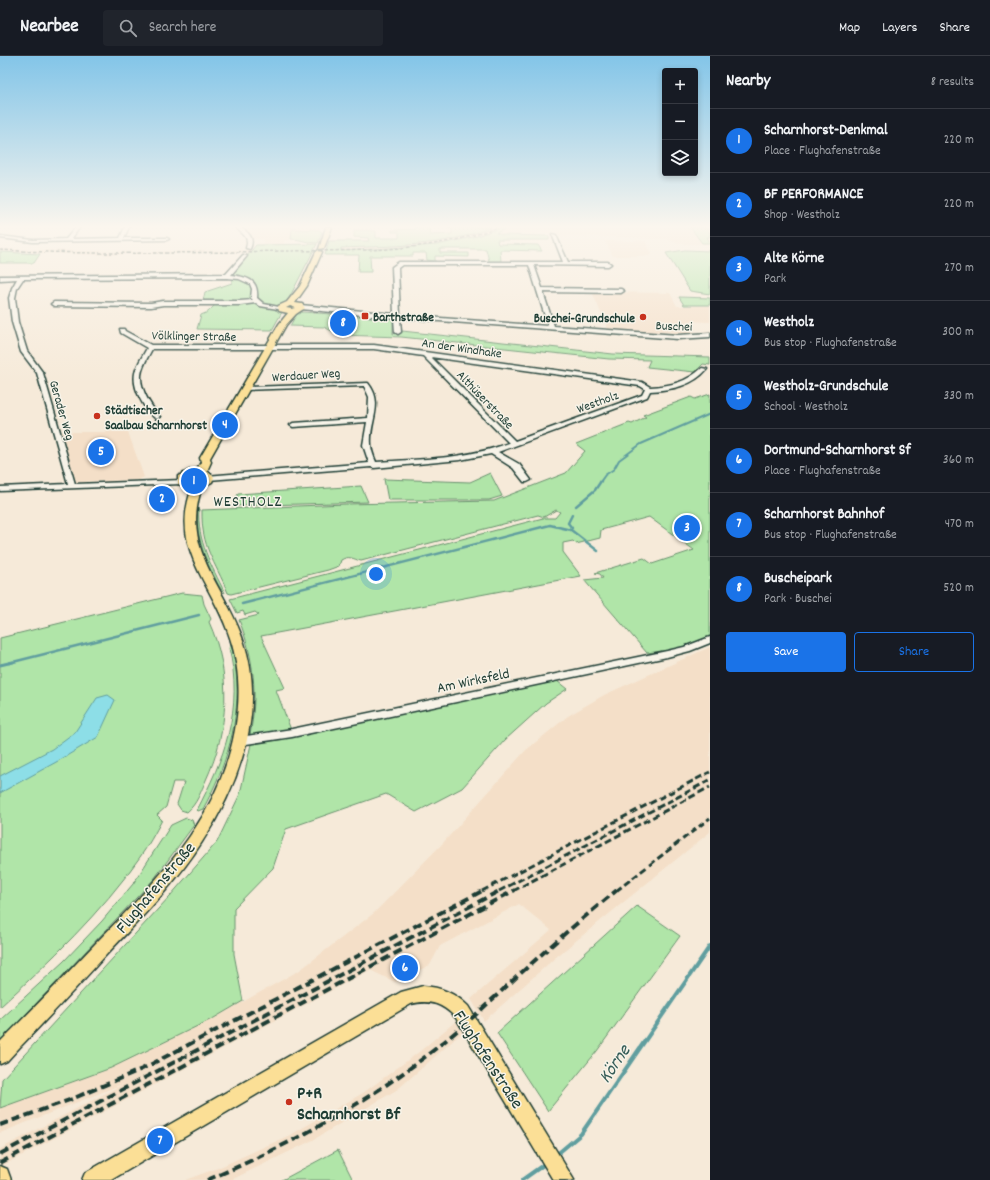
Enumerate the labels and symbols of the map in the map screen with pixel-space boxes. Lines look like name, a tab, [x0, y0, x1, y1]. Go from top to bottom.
pin: 8	[330, 308, 356, 338]
place label: Barthstraße	[373, 309, 434, 328]
place label: Buschei-Grundschule	[534, 310, 635, 329]
marker: Barthstraße	[360, 311, 370, 321]
marker: Buschei-Grundschule	[638, 312, 648, 322]
street label: Buschei	[655, 317, 693, 338]
street label: Völklinger Straße	[152, 327, 237, 348]
street label: An der Windhake	[420, 334, 503, 365]
street label: Werdauer Weg	[271, 365, 341, 388]
street label: Althüserstraße	[451, 367, 518, 435]
street label: Gerader Weg	[43, 378, 78, 443]
street label: Westholz	[574, 387, 621, 420]
place label: Städtischer Saalbau Scharnhorst	[105, 402, 207, 436]
pin: 4	[212, 410, 238, 440]
marker: Städtischer Saalbau Scharnhorst	[92, 411, 102, 421]
pin: 5	[88, 437, 114, 467]
pin: 1	[181, 466, 207, 496]
pin: 2	[149, 484, 175, 514]
district label: WESTHOLZ	[214, 491, 282, 514]
pin: 3	[674, 513, 700, 543]
your location	[366, 564, 386, 584]
street label: Am Wirksfeld	[435, 664, 512, 700]
street label: Flughafenstraße	[111, 837, 203, 940]
pin: 6	[392, 953, 418, 983]
street label: Flughafenstraße	[446, 1006, 528, 1115]
water label: Körne	[593, 1039, 640, 1090]
place label: P+R Scharnhorst Bf	[297, 1082, 402, 1128]
marker: P+R Scharnhorst Bf	[284, 1097, 294, 1107]
pin: 7	[147, 1126, 173, 1156]

